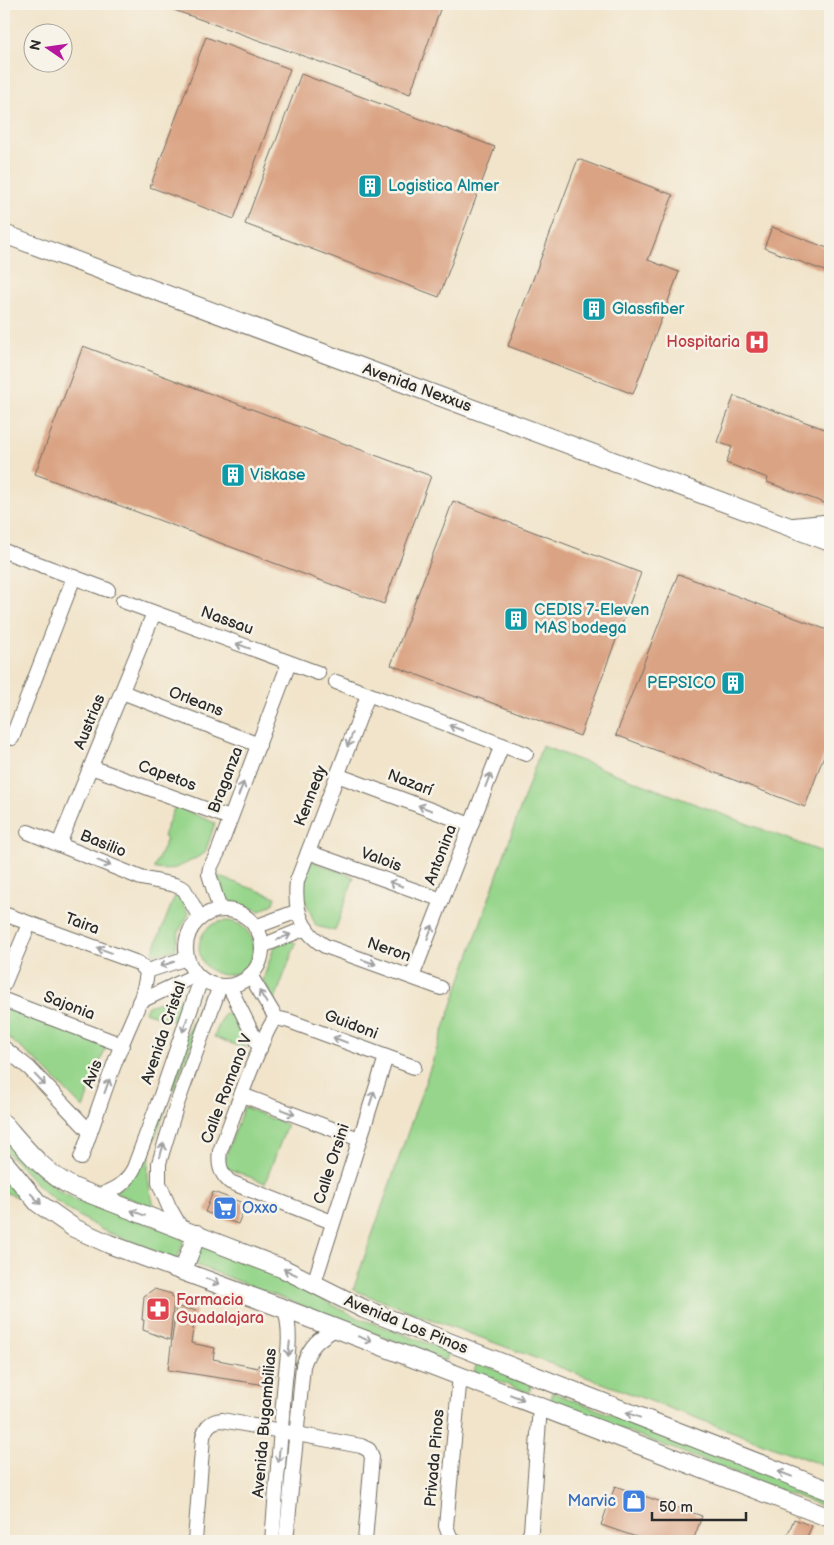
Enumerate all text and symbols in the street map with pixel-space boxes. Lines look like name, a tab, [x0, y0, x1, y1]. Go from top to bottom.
north arrow	[22, 22, 72, 72]
text: N	[26, 38, 45, 52]
building icon: Logistica Almer	[357, 173, 383, 199]
place label: Logistica Almer	[388, 177, 499, 196]
building icon: Glassfiber	[581, 296, 607, 322]
place label: Glassfiber	[612, 300, 685, 319]
hospital icon: Hospitaria	[744, 329, 770, 355]
place label: Hospitaria	[666, 333, 740, 352]
street label: Avenida Nexxus	[360, 360, 474, 417]
building icon: Viskase	[220, 462, 246, 488]
place label: Viskase	[250, 466, 306, 485]
place label: CEDIS 7-Eleven MAS bodega	[534, 601, 649, 638]
street label: Nassau	[198, 603, 256, 639]
building icon: CEDIS 7-Eleven MAS bodega	[503, 606, 529, 632]
one-way arrow	[236, 641, 251, 650]
building icon: PEPSICO	[720, 670, 746, 696]
place label: PEPSICO	[647, 674, 716, 693]
street label: Orleans	[166, 683, 226, 721]
street label: Austrias	[70, 692, 110, 752]
one-way arrow	[449, 723, 465, 732]
one-way arrow	[345, 732, 354, 747]
street label: Braganza	[205, 744, 247, 816]
street label: Capetos	[135, 757, 199, 795]
street label: Kennedy	[291, 762, 332, 829]
street label: Nazarí	[385, 766, 436, 800]
one-way arrow	[484, 773, 494, 788]
one-way arrow	[237, 782, 246, 798]
one-way arrow	[418, 803, 434, 812]
street label: Antonina	[421, 822, 461, 888]
street label: Basilio	[77, 826, 129, 862]
street label: Valois	[358, 844, 404, 876]
one-way arrow	[96, 859, 111, 868]
one-way arrow	[389, 879, 405, 888]
street label: Taira	[62, 909, 102, 939]
one-way arrow	[426, 925, 435, 940]
one-way arrow	[276, 932, 291, 941]
street label: Neron	[365, 934, 413, 966]
one-way arrow	[96, 945, 112, 954]
one-way arrow	[360, 958, 376, 967]
one-way arrow	[160, 960, 175, 969]
street label: Avenida Cristal	[138, 979, 190, 1087]
street label: Sajonia	[41, 988, 97, 1024]
one-way arrow	[258, 990, 268, 1004]
street label: Guidoni	[322, 1006, 380, 1044]
one-way arrow	[180, 1017, 189, 1032]
street label: Calle Romano V	[197, 1031, 257, 1146]
one-way arrow	[333, 1035, 348, 1044]
street label: Avis	[79, 1057, 107, 1091]
one-way arrow	[34, 1073, 46, 1086]
one-way arrow	[103, 1079, 112, 1094]
one-way arrow	[368, 1090, 378, 1106]
one-way arrow	[279, 1108, 295, 1117]
street label: Calle Orsini	[310, 1121, 354, 1207]
one-way arrow	[158, 1142, 168, 1158]
one-way arrow	[30, 1192, 42, 1205]
supermarket icon: Oxxo	[212, 1195, 238, 1221]
place label: Oxxo	[242, 1199, 278, 1218]
one-way arrow	[131, 1208, 147, 1217]
one-way arrow	[283, 1266, 298, 1276]
one-way arrow	[205, 1277, 220, 1286]
place label: Farmacia Guadalajara	[176, 1291, 264, 1328]
street label: Avenida Los Pinos	[341, 1292, 471, 1358]
pharmacy icon: Farmacia Guadalajara	[145, 1296, 171, 1322]
one-way arrow	[357, 1335, 372, 1344]
one-way arrow	[284, 1340, 294, 1356]
street label: Avenida Bugambilias	[249, 1347, 281, 1499]
one-way arrow	[509, 1393, 524, 1402]
street label: Privada Pinos	[421, 1408, 449, 1508]
one-way arrow	[626, 1410, 642, 1419]
one-way arrow	[274, 1447, 284, 1463]
one-way arrow	[778, 1469, 793, 1478]
shop icon: Marvic	[621, 1488, 647, 1514]
scale bar	[652, 1490, 745, 1522]
place label: Marvic	[567, 1492, 616, 1511]
text: 50 m	[659, 1498, 693, 1517]

